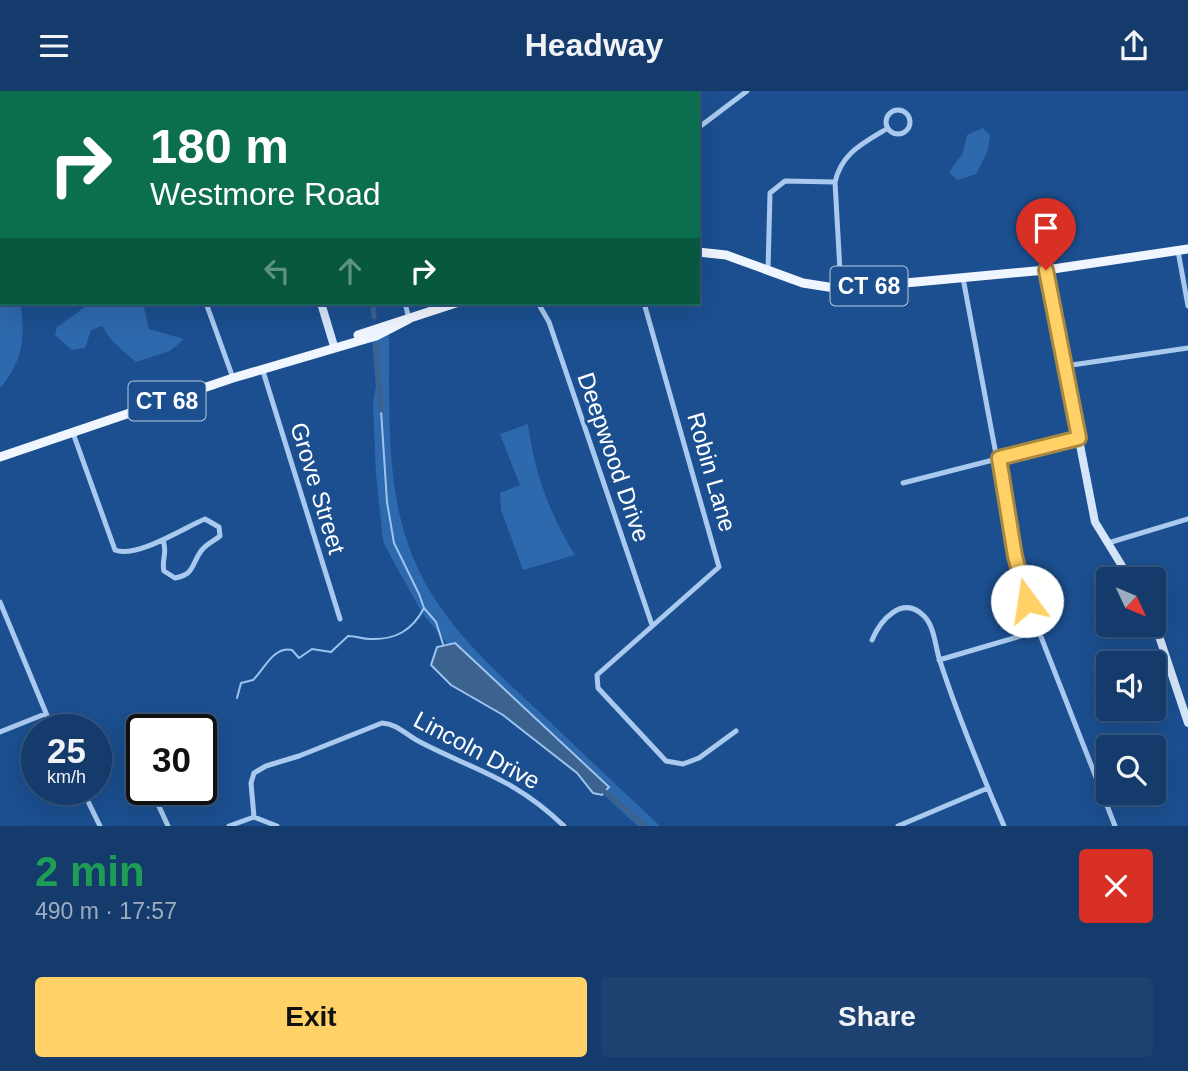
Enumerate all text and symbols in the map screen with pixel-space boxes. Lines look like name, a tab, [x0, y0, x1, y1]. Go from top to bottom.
icon: menu	[35, 27, 73, 65]
text: Headway	[525, 27, 663, 63]
icon: share	[1115, 27, 1153, 65]
icon: right	[35, 119, 126, 210]
text: 180 m	[150, 119, 289, 173]
text: Westmore Road	[150, 176, 381, 212]
pin	[1016, 198, 1076, 270]
icon: arrive	[1027, 209, 1065, 247]
icon: left	[258, 252, 296, 290]
icon: ahead	[331, 252, 369, 290]
icon: right	[404, 252, 442, 290]
road number: CT 68	[830, 267, 908, 305]
street label: Deepwood Drive	[572, 369, 656, 545]
road number: CT 68	[128, 381, 206, 421]
street label: Robin Lane	[682, 409, 742, 535]
street label: Grove Street	[285, 419, 351, 557]
position arrow	[990, 564, 1064, 638]
north arrow	[1096, 567, 1166, 637]
map controls	[1096, 567, 1166, 805]
button: sound	[1096, 651, 1166, 721]
street label: Lincoln Drive	[409, 706, 545, 794]
speed limit sign: 30	[126, 714, 217, 805]
text: 25	[47, 731, 86, 770]
button: search	[1096, 735, 1166, 805]
text: km/h	[47, 767, 86, 787]
text: 2 min	[35, 848, 145, 895]
button: close	[1079, 849, 1153, 923]
text: 490 m · 17:57	[35, 898, 177, 924]
button: Exit	[35, 977, 587, 1057]
button: Share	[601, 977, 1153, 1057]

